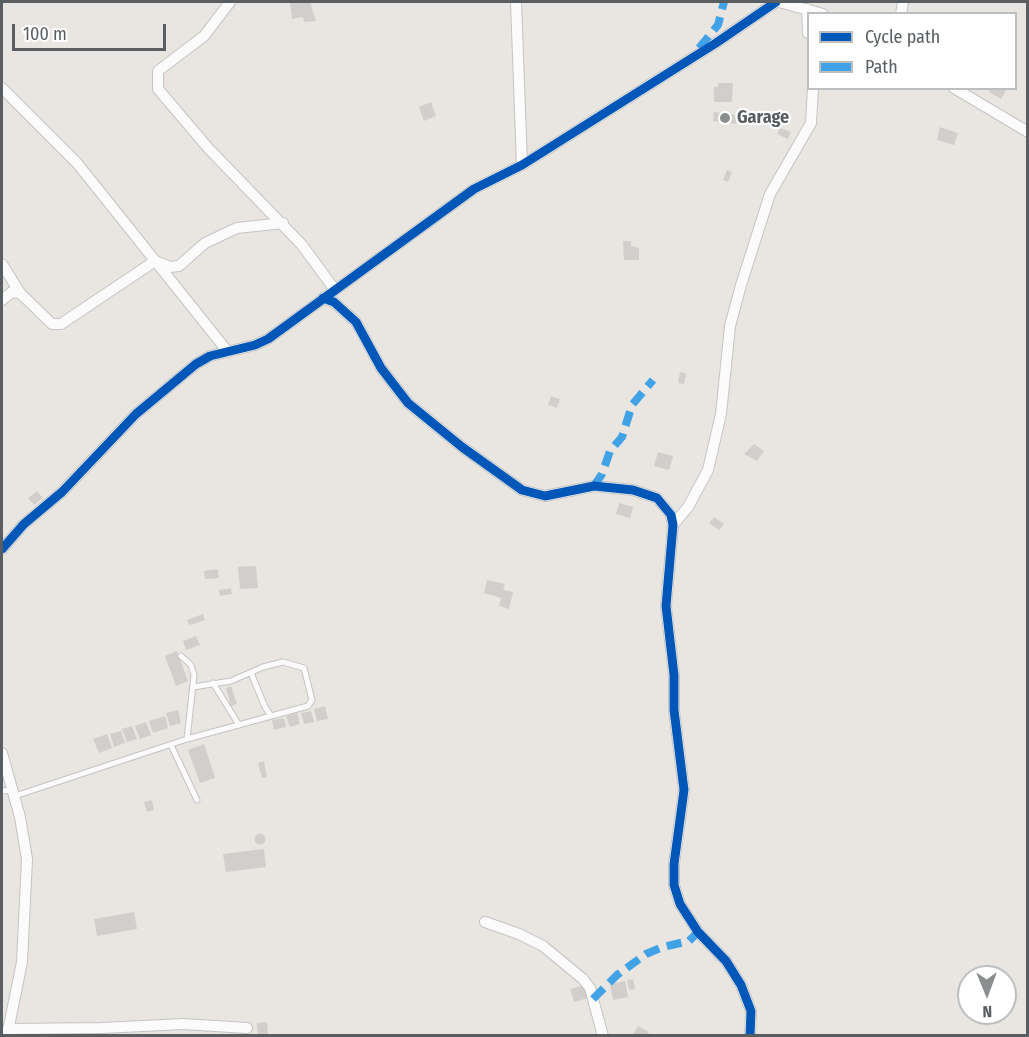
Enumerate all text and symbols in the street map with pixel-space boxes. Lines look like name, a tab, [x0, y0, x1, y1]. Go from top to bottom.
scale bar	[15, 12, 170, 50]
legend	[807, 12, 1017, 90]
text: 100 m	[23, 23, 67, 45]
text: Cycle path	[865, 26, 940, 48]
text: Path	[865, 56, 898, 78]
place label: Garage	[737, 107, 789, 129]
marker: Garage	[718, 111, 732, 125]
north arrow	[957, 965, 1017, 1025]
text: N	[982, 1002, 992, 1021]

